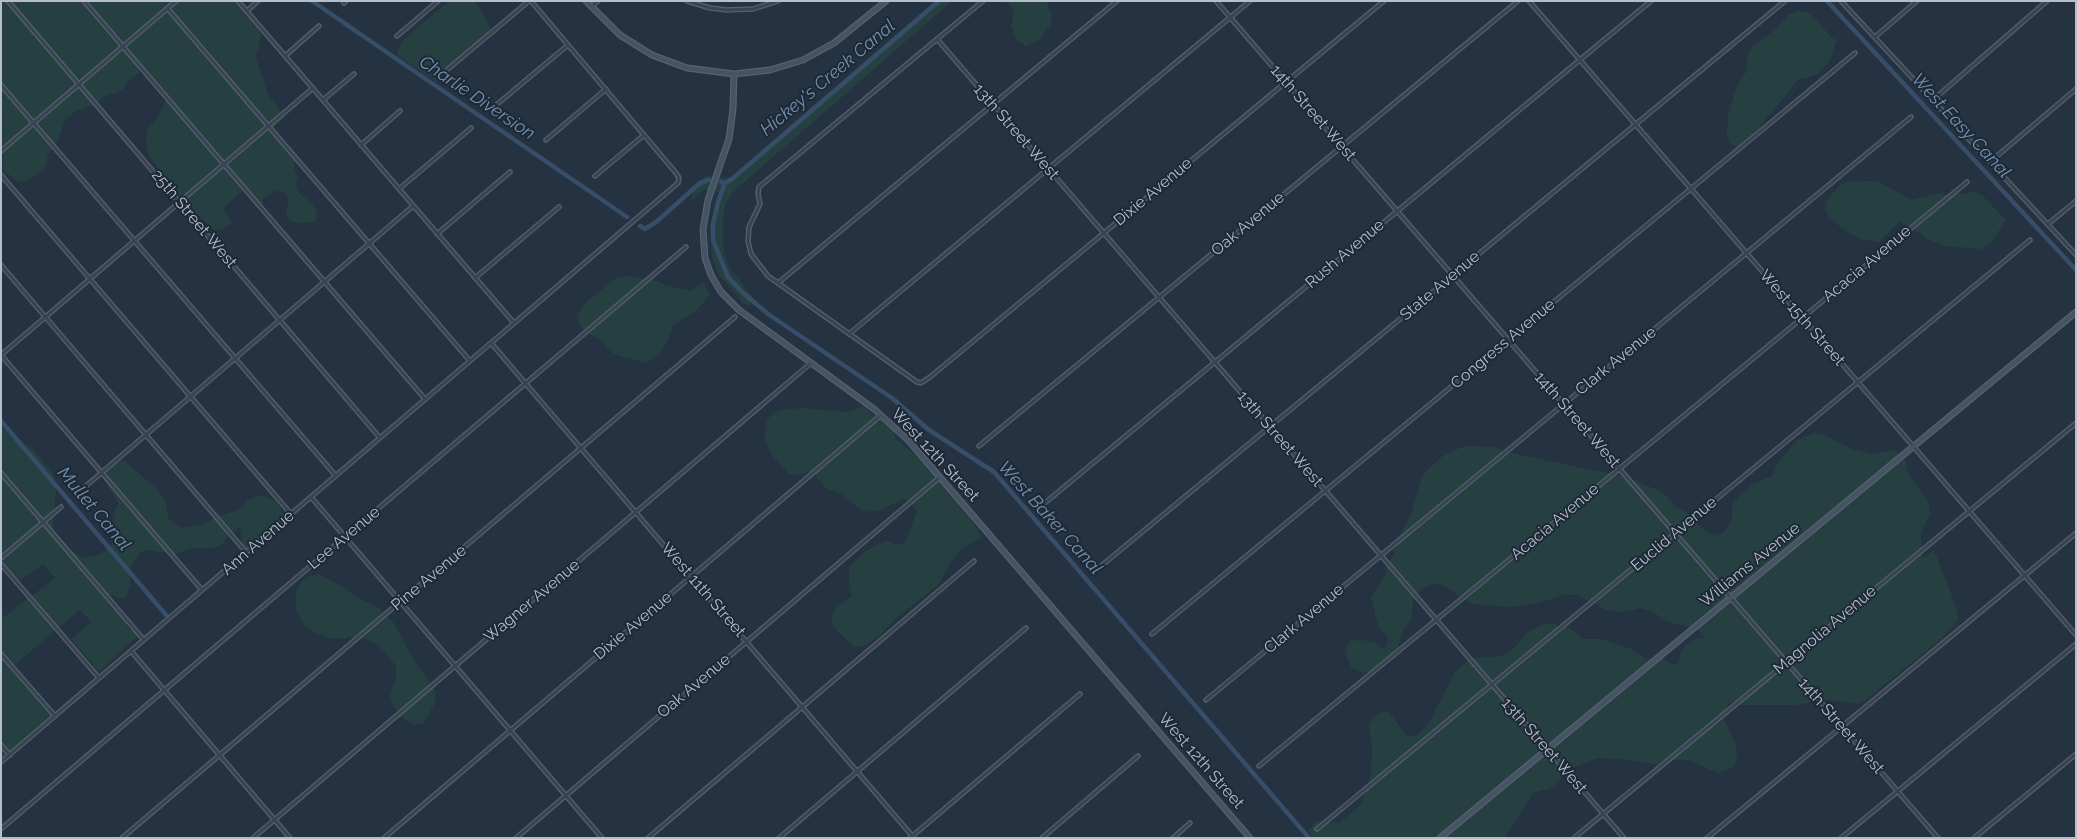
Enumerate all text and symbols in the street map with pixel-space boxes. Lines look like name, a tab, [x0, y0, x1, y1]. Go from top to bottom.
water label: Hickey's Creek Canal	[756, 15, 900, 141]
water label: Charlie Diversion	[415, 51, 539, 145]
street label: 14th Street West	[1266, 61, 1360, 165]
water label: West Easy Canal	[1907, 69, 2015, 183]
street label: 13th Street West	[969, 80, 1063, 184]
street label: Dixie Avenue	[1110, 154, 1196, 230]
street label: 25th Street West	[147, 166, 241, 272]
street label: Oak Avenue	[1208, 188, 1288, 260]
street label: Rush Avenue	[1302, 215, 1388, 293]
street label: Acacia Avenue	[1819, 222, 1915, 306]
street label: State Avenue	[1396, 247, 1484, 325]
street label: West 15th Street	[1755, 266, 1849, 370]
street label: Congress Avenue	[1447, 295, 1559, 393]
street label: Clark Avenue	[1572, 323, 1660, 399]
street label: 14th Street West	[1530, 368, 1624, 472]
street label: 13th Street West	[1233, 387, 1327, 491]
street label: West 12th Street	[887, 404, 983, 506]
water label: West Baker Canal	[993, 457, 1107, 579]
water label: Mullet Canal	[53, 463, 135, 555]
street label: Acacia Avenue	[1507, 480, 1603, 564]
street label: Euclid Avenue	[1627, 493, 1721, 575]
street label: Lee Avenue	[304, 502, 384, 574]
street label: Ann Avenue	[218, 506, 298, 580]
street label: Williams Avenue	[1696, 519, 1804, 611]
street label: West 11th Street	[657, 539, 749, 641]
street label: Pine Avenue	[387, 541, 471, 615]
street label: Wagner Avenue	[480, 555, 584, 647]
street label: Clark Avenue	[1260, 580, 1348, 658]
street label: Magnolia Avenue	[1770, 581, 1880, 679]
street label: Dixie Avenue	[590, 588, 676, 664]
street label: Oak Avenue	[654, 650, 734, 722]
street label: 14th Street West	[1794, 674, 1888, 778]
street label: 13th Street West	[1497, 694, 1591, 798]
street label: West 12th Street	[1154, 709, 1248, 813]

